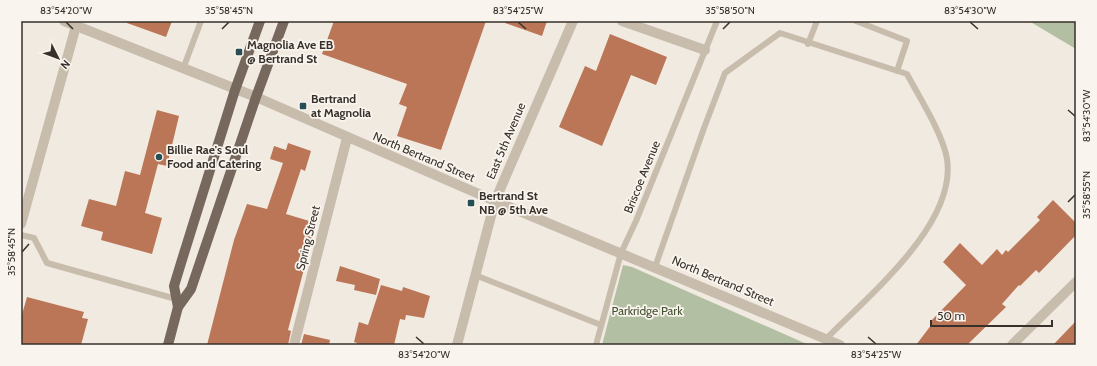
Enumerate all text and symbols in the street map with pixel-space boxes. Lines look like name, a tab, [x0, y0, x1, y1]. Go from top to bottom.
text: 83°54'20"W	[40, 4, 93, 17]
text: 35°58'45"N	[205, 4, 253, 17]
text: 83°54'25"W	[493, 4, 544, 17]
text: 35°58'50"N	[705, 4, 755, 17]
text: 83°54'30"W	[944, 4, 997, 17]
place label: Magnolia Ave EB @ Bertrand St	[247, 37, 334, 66]
north arrow	[38, 38, 78, 78]
marker: Magnolia Ave EB @ Bertrand St	[234, 47, 244, 57]
text: N	[58, 57, 73, 72]
text: 83°54'30"W	[1080, 89, 1093, 142]
place label: Bertrand at Magnolia	[311, 91, 371, 120]
street label: East 5th Avenue	[483, 100, 528, 181]
marker: Bertrand at Magnolia	[298, 101, 308, 111]
street label: North Bertrand Street	[371, 128, 478, 185]
street label: Briscoe Avenue	[620, 138, 663, 215]
place label: Billie Rae's Soul Food and Catering	[167, 142, 261, 171]
marker: Billie Rae's Soul Food and Catering	[154, 152, 164, 162]
text: 35°58'55"N	[1080, 171, 1093, 219]
place label: Bertrand St NB @ 5th Ave	[479, 188, 548, 217]
marker: Bertrand St NB @ 5th Ave	[466, 198, 476, 208]
street label: Spring Street	[292, 204, 323, 272]
text: 35°58'45"N	[5, 228, 18, 276]
street label: North Bertrand Street	[670, 252, 777, 309]
scale bar	[931, 302, 1052, 328]
park label: Parkridge Park	[611, 303, 683, 318]
text: 50 m	[937, 308, 965, 323]
text: 83°54'20"W	[398, 348, 451, 361]
text: 83°54'25"W	[851, 348, 902, 361]

